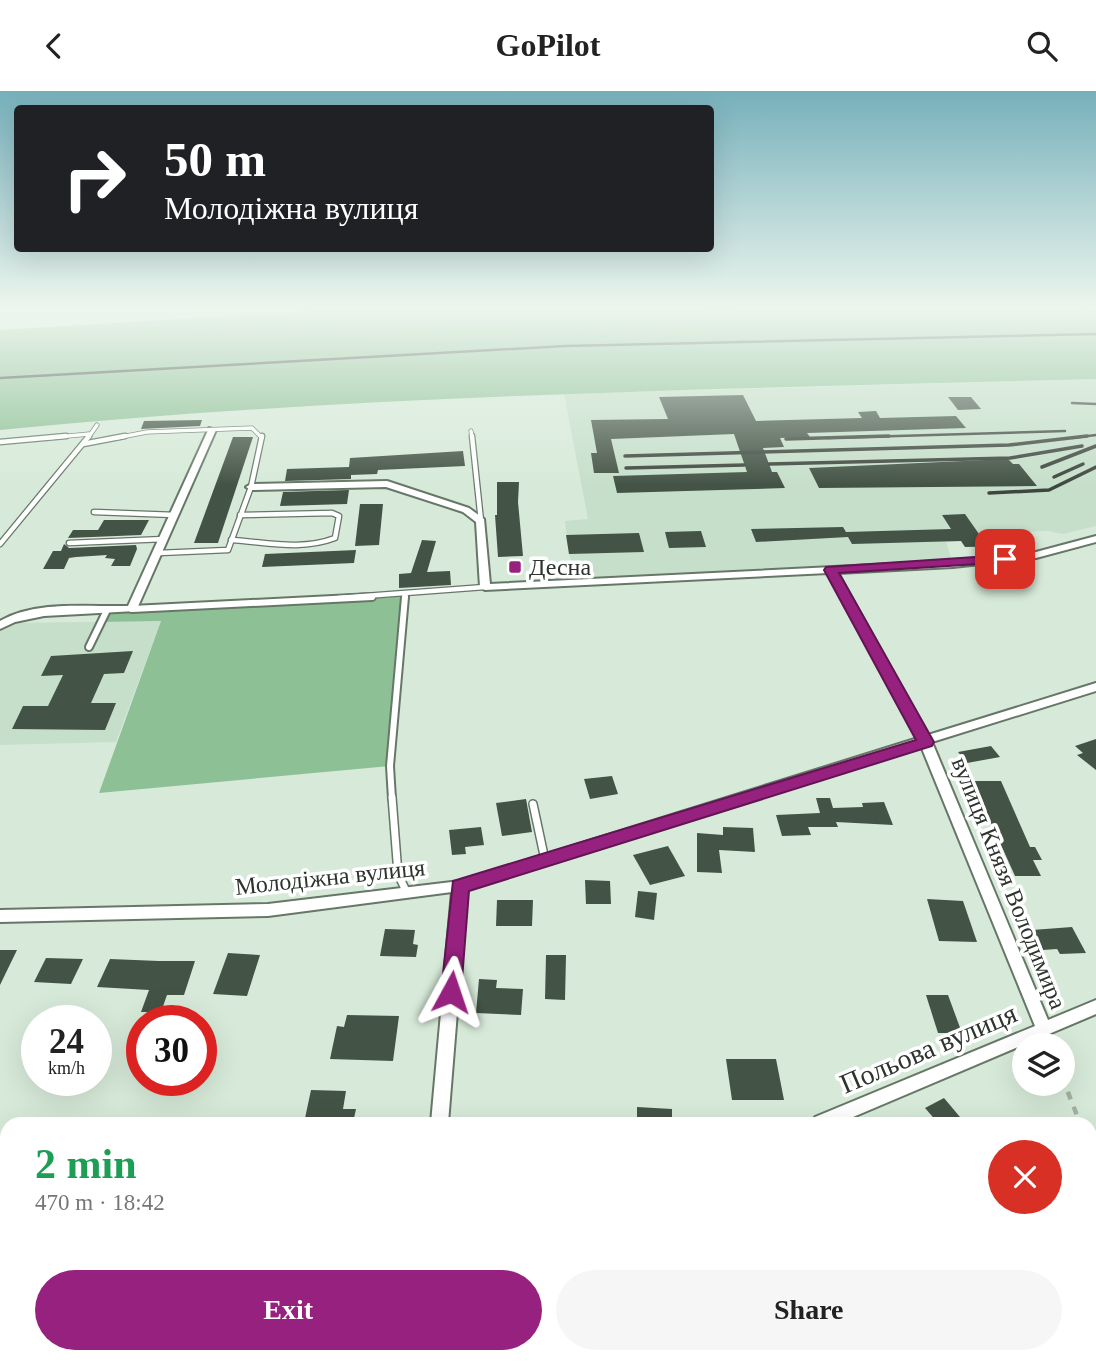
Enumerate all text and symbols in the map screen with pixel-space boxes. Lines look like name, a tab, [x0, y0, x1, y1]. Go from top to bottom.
icon: back	[35, 27, 73, 65]
text: GoPilot	[496, 27, 600, 63]
icon: search	[1023, 27, 1061, 65]
text: 50 m	[164, 132, 266, 187]
icon: right	[49, 133, 140, 224]
text: Молодіжна вулиця	[164, 190, 418, 226]
pin	[975, 529, 1035, 589]
icon: arrive	[986, 540, 1024, 578]
place label: Десна	[529, 554, 591, 580]
marker: Десна	[507, 559, 523, 575]
street label: вулиця Князя Володимира	[947, 753, 1072, 1013]
street label: Молодіжна вулиця	[234, 854, 426, 900]
position arrow	[414, 955, 488, 1029]
street label: Польова вулиця	[835, 997, 1021, 1100]
speed limit sign: 30	[126, 1005, 217, 1096]
text: 24	[49, 1022, 84, 1061]
map controls	[1012, 1033, 1075, 1096]
button: layers	[1012, 1033, 1075, 1096]
text: km/h	[48, 1058, 85, 1078]
button: close	[988, 1140, 1062, 1214]
text: 2 min	[35, 1141, 137, 1187]
text: 470 m · 18:42	[35, 1190, 165, 1215]
button: Exit	[35, 1270, 542, 1350]
button: Share	[556, 1270, 1062, 1350]

